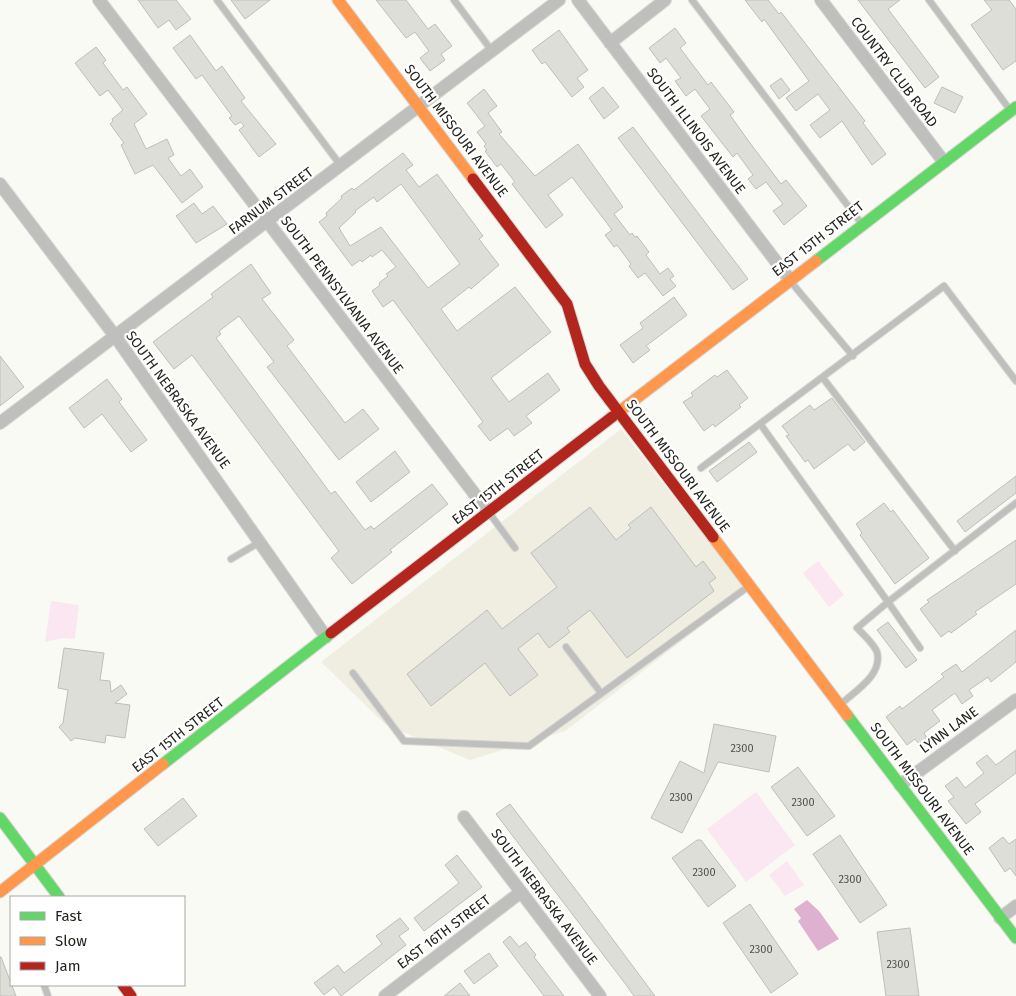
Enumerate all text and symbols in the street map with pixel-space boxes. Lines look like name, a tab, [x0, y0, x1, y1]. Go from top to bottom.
street label: COUNTRY CLUB ROAD	[847, 13, 941, 131]
street label: SOUTH MISSOURI AVENUE	[401, 61, 511, 201]
street label: SOUTH ILLINOIS AVENUE	[643, 65, 749, 197]
street label: FARNUM STREET	[225, 163, 317, 238]
street label: EAST 15TH STREET	[769, 197, 868, 280]
street label: SOUTH PENNSYLVANIA AVENUE	[277, 213, 407, 377]
street label: SOUTH NEBRASKA AVENUE	[122, 328, 234, 472]
street label: SOUTH MISSOURI AVENUE	[623, 396, 733, 536]
street label: EAST 15TH STREET	[449, 445, 548, 528]
street label: EAST 15TH STREET	[129, 693, 228, 776]
street label: LYNN LANE	[916, 703, 982, 757]
street label: SOUTH MISSOURI AVENUE	[867, 719, 977, 859]
house number: 2300	[730, 742, 754, 755]
house number: 2300	[669, 791, 693, 804]
house number: 2300	[791, 796, 815, 809]
street label: SOUTH NEBRASKA AVENUE	[487, 826, 601, 968]
house number: 2300	[692, 866, 716, 879]
house number: 2300	[838, 873, 862, 886]
street label: EAST 16TH STREET	[394, 891, 495, 973]
legend	[10, 896, 185, 986]
text: Fast	[55, 907, 82, 925]
text: Slow	[55, 932, 87, 950]
house number: 2300	[749, 943, 773, 956]
text: Jam	[55, 957, 81, 975]
house number: 2300	[886, 958, 910, 971]

